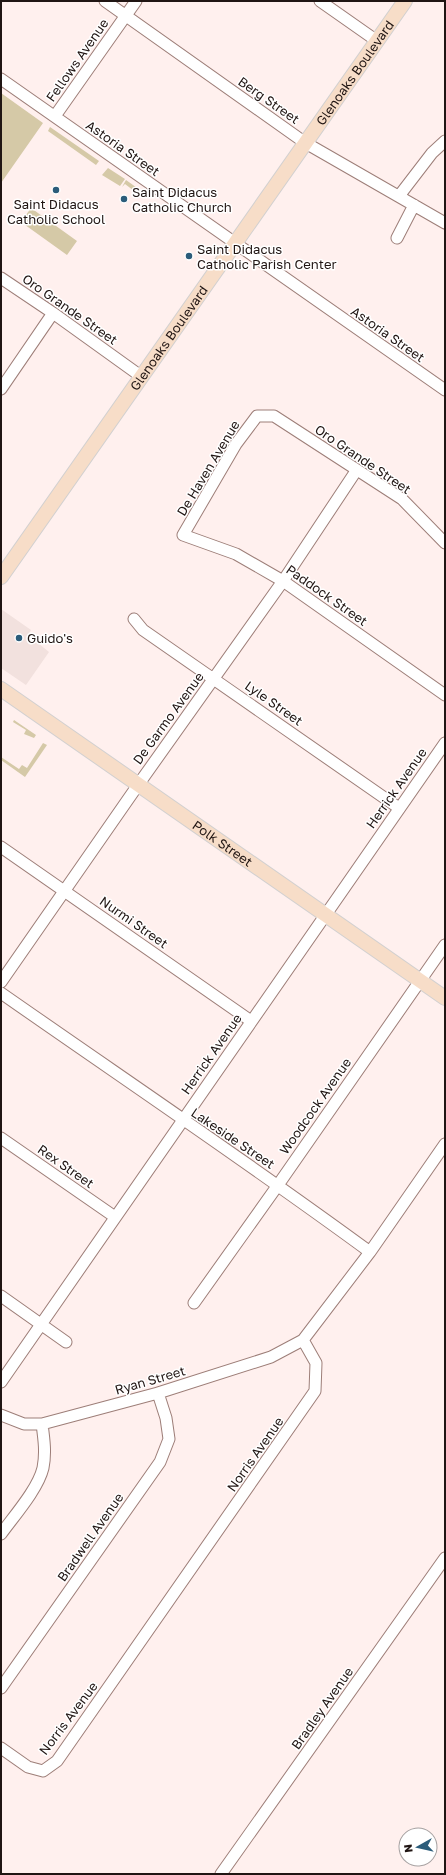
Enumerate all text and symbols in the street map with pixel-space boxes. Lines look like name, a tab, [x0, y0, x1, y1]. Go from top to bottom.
street label: Fellows Avenue	[42, 15, 112, 105]
street label: Glenoaks Boulevard	[312, 17, 397, 128]
street label: Berg Street	[235, 73, 303, 127]
street label: Astoria Street	[83, 117, 163, 179]
place label: Saint Didacus Catholic Church	[132, 184, 232, 215]
marker: Saint Didacus Catholic School	[51, 185, 61, 195]
marker: Saint Didacus Catholic Church	[119, 194, 129, 204]
place label: Saint Didacus Catholic School	[7, 196, 105, 227]
place label: Saint Didacus Catholic Parish Center	[197, 241, 337, 272]
marker: Saint Didacus Catholic Parish Center	[184, 251, 194, 261]
street label: Oro Grande Street	[19, 270, 121, 348]
street label: Glenoaks Boulevard	[126, 282, 211, 393]
street label: Astoria Street	[348, 303, 428, 365]
street label: De Haven Avenue	[173, 417, 243, 519]
street label: Oro Grande Street	[312, 421, 414, 497]
street label: Paddock Street	[283, 561, 371, 629]
place label: Guido's	[27, 630, 73, 646]
marker: Guido's	[14, 633, 24, 643]
street label: De Garmo Avenue	[129, 669, 207, 767]
street label: Lyle Street	[242, 677, 306, 729]
street label: Herrick Avenue	[362, 745, 430, 831]
street label: Polk Street	[190, 817, 256, 870]
street label: Nurmi Street	[97, 893, 171, 951]
street label: Herrick Avenue	[177, 1011, 245, 1097]
street label: Woodcock Avenue	[276, 1055, 354, 1157]
street label: Lakeside Street	[188, 1104, 278, 1172]
street label: Rex Street	[35, 1141, 97, 1191]
street label: Ryan Street	[113, 1362, 187, 1398]
street label: Norris Avenue	[223, 1414, 287, 1494]
street label: Bradwell Avenue	[54, 1490, 126, 1584]
street label: Bradley Avenue	[288, 1664, 356, 1752]
street label: Norris Avenue	[35, 1678, 101, 1758]
north arrow	[398, 1827, 438, 1867]
text: N	[401, 1843, 415, 1854]

